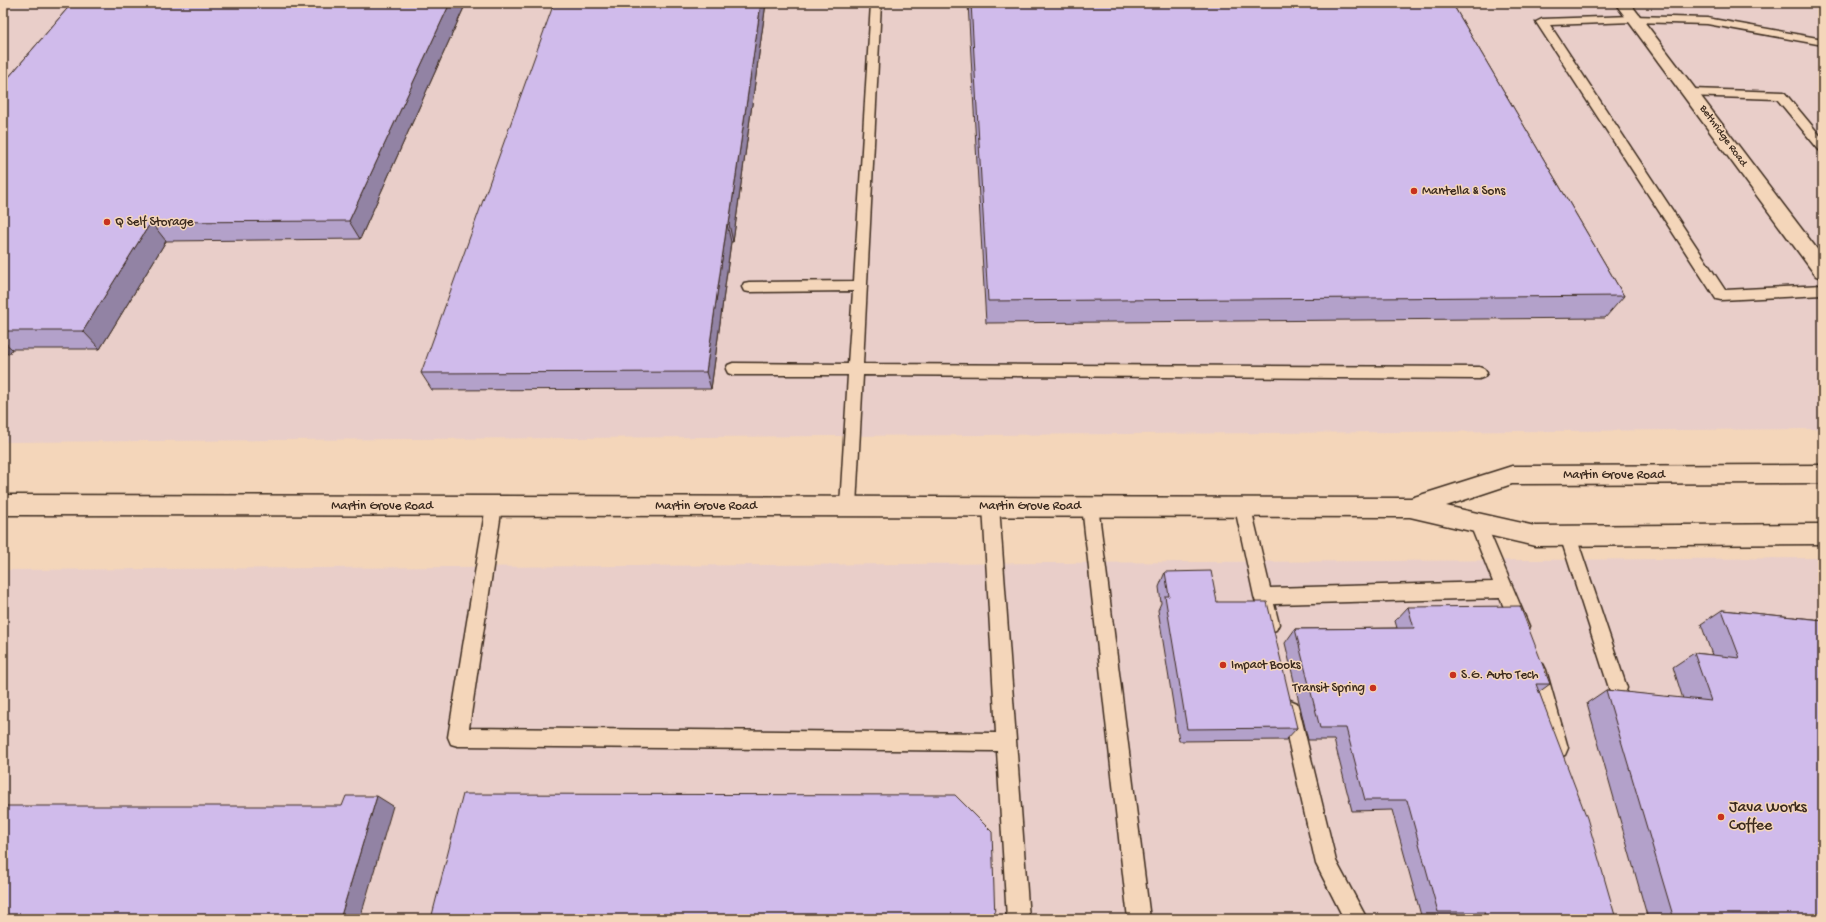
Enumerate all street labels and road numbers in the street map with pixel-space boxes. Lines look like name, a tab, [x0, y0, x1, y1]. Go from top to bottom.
street label: Bethridge Road	[1696, 102, 1750, 170]
street label: Martin Grove Road	[1563, 468, 1666, 483]
street label: Martin Grove Road	[331, 499, 434, 514]
street label: Martin Grove Road	[655, 499, 758, 514]
street label: Martin Grove Road	[979, 499, 1082, 514]

